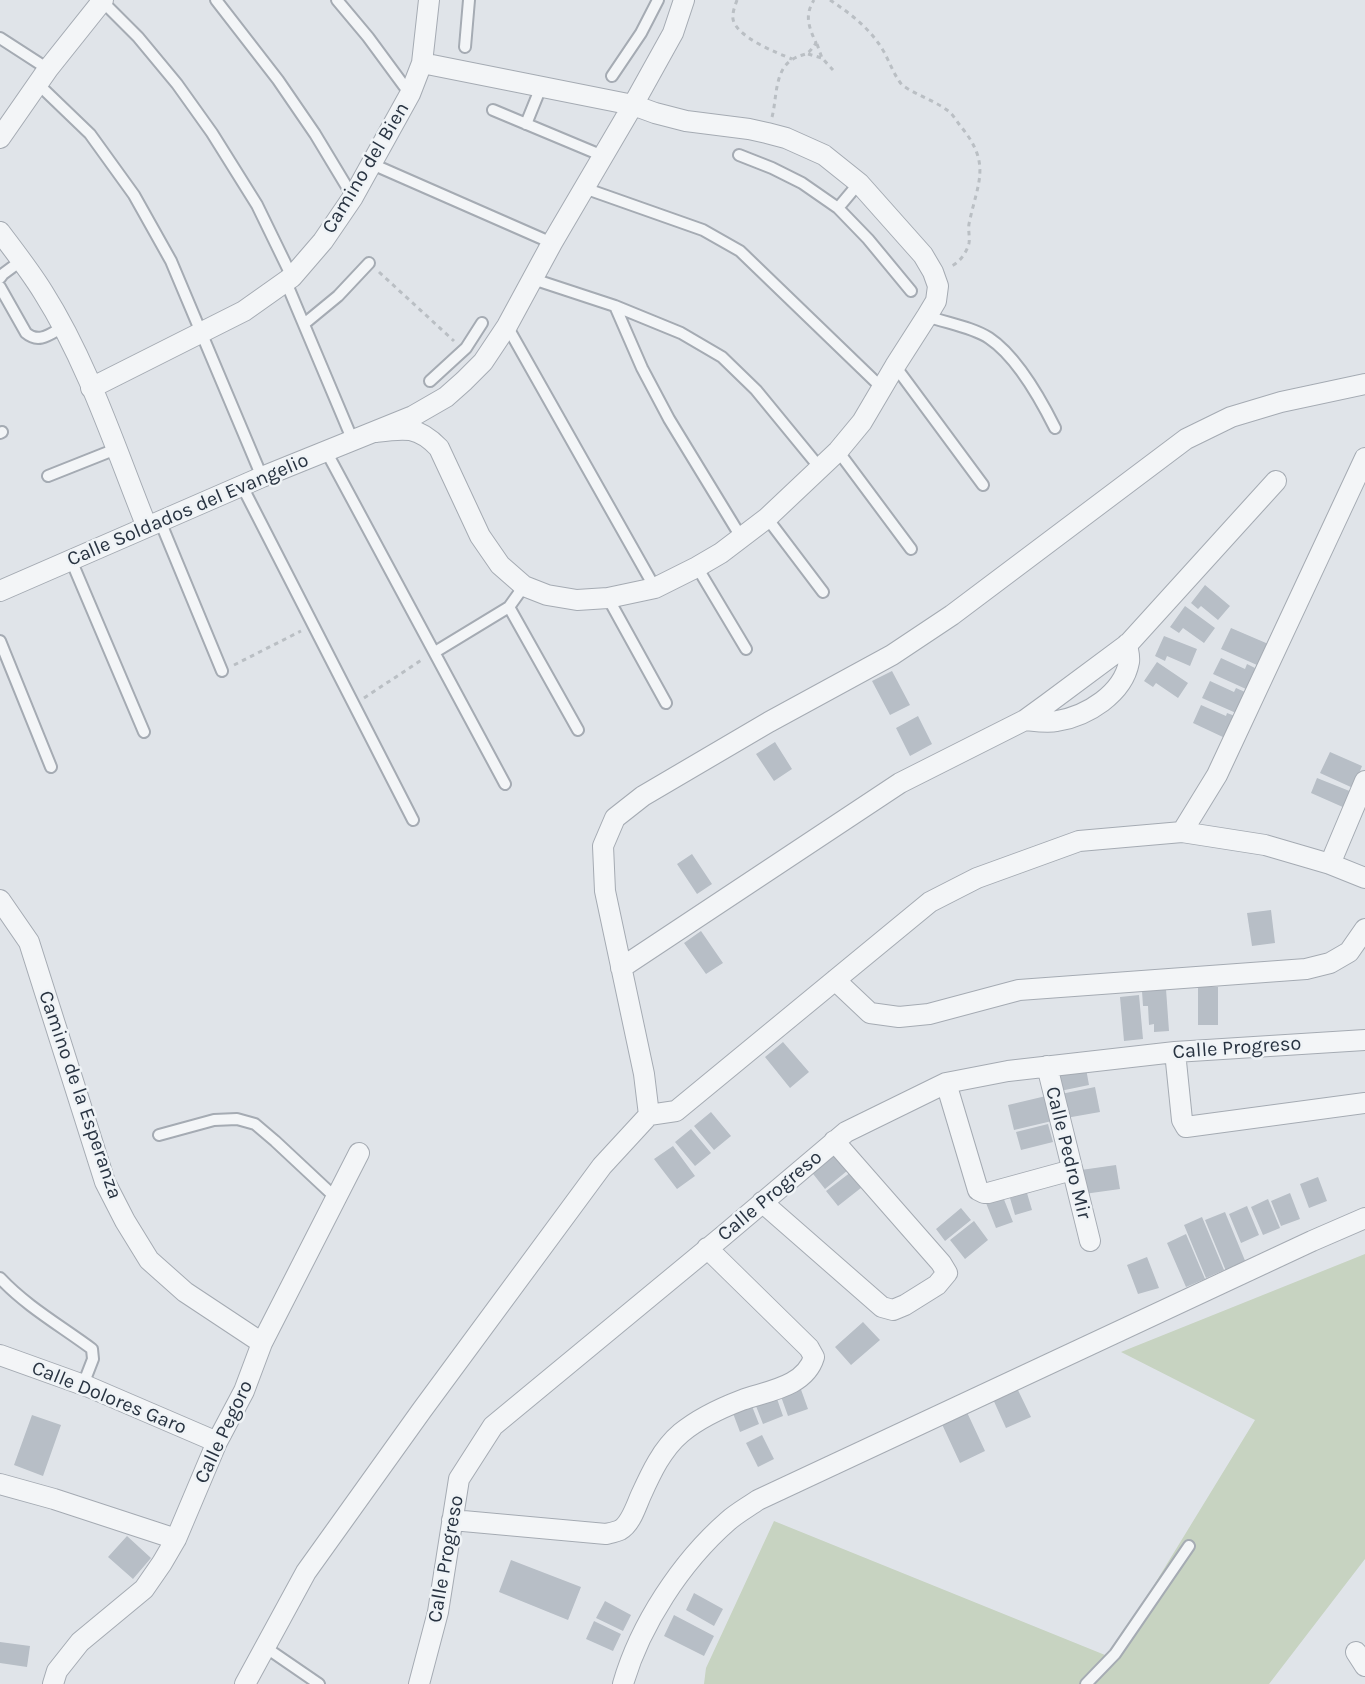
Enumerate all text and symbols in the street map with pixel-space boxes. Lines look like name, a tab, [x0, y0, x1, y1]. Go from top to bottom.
street label: Camino del Bien	[317, 98, 415, 238]
street label: Calle Soldados del Evangelio	[64, 448, 312, 572]
street label: Camino de la Esperanza	[33, 988, 127, 1202]
street label: Calle Progreso	[1172, 1032, 1302, 1064]
street label: Calle Pedro Mir	[1040, 1084, 1096, 1222]
street label: Calle Progreso	[713, 1145, 827, 1247]
street label: Calle Dolores Garo	[28, 1356, 190, 1440]
street label: Calle Pegoro	[190, 1377, 258, 1487]
street label: Calle Progreso	[423, 1493, 469, 1625]

